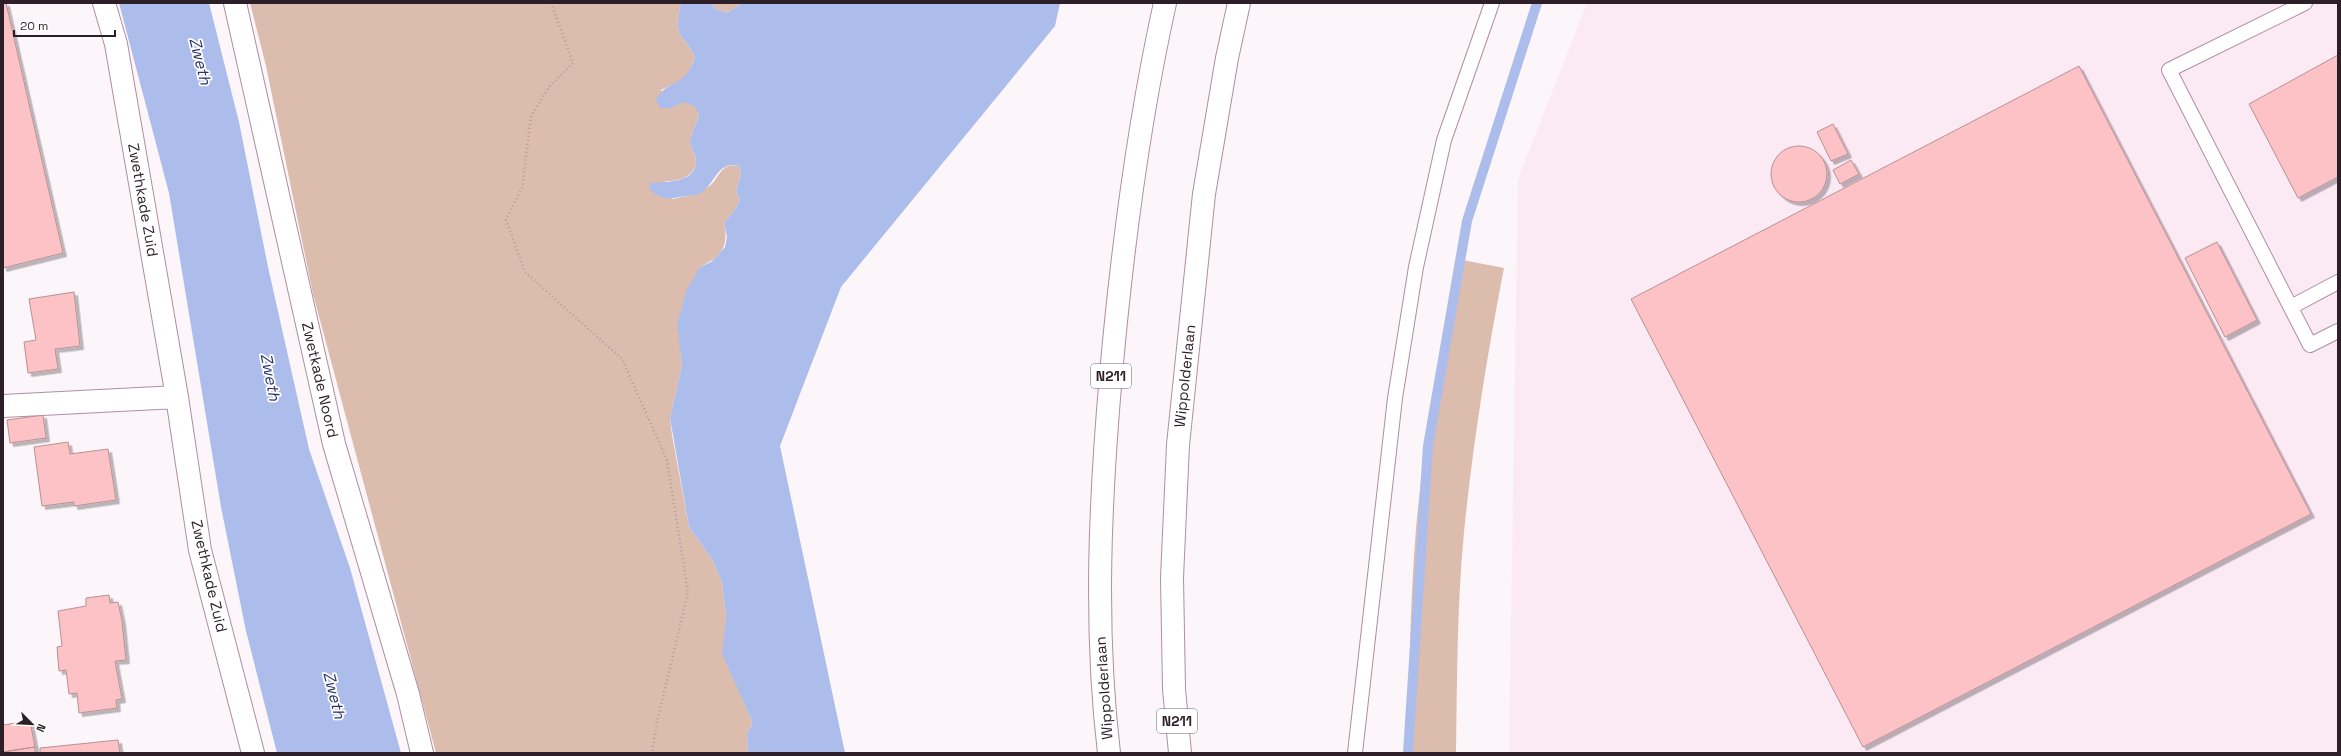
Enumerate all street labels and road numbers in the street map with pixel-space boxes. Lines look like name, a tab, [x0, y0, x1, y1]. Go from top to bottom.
street label: Zwethkade Zuid	[124, 142, 163, 258]
street label: Zwetkade Noord	[298, 320, 343, 440]
street label: Wippolderlaan	[1170, 324, 1199, 428]
road number: N211	[1091, 364, 1131, 388]
street label: Zwethkade Zuid	[187, 518, 232, 634]
street label: Wippolderlaan	[1090, 636, 1117, 740]
road number: N211	[1157, 709, 1197, 733]

